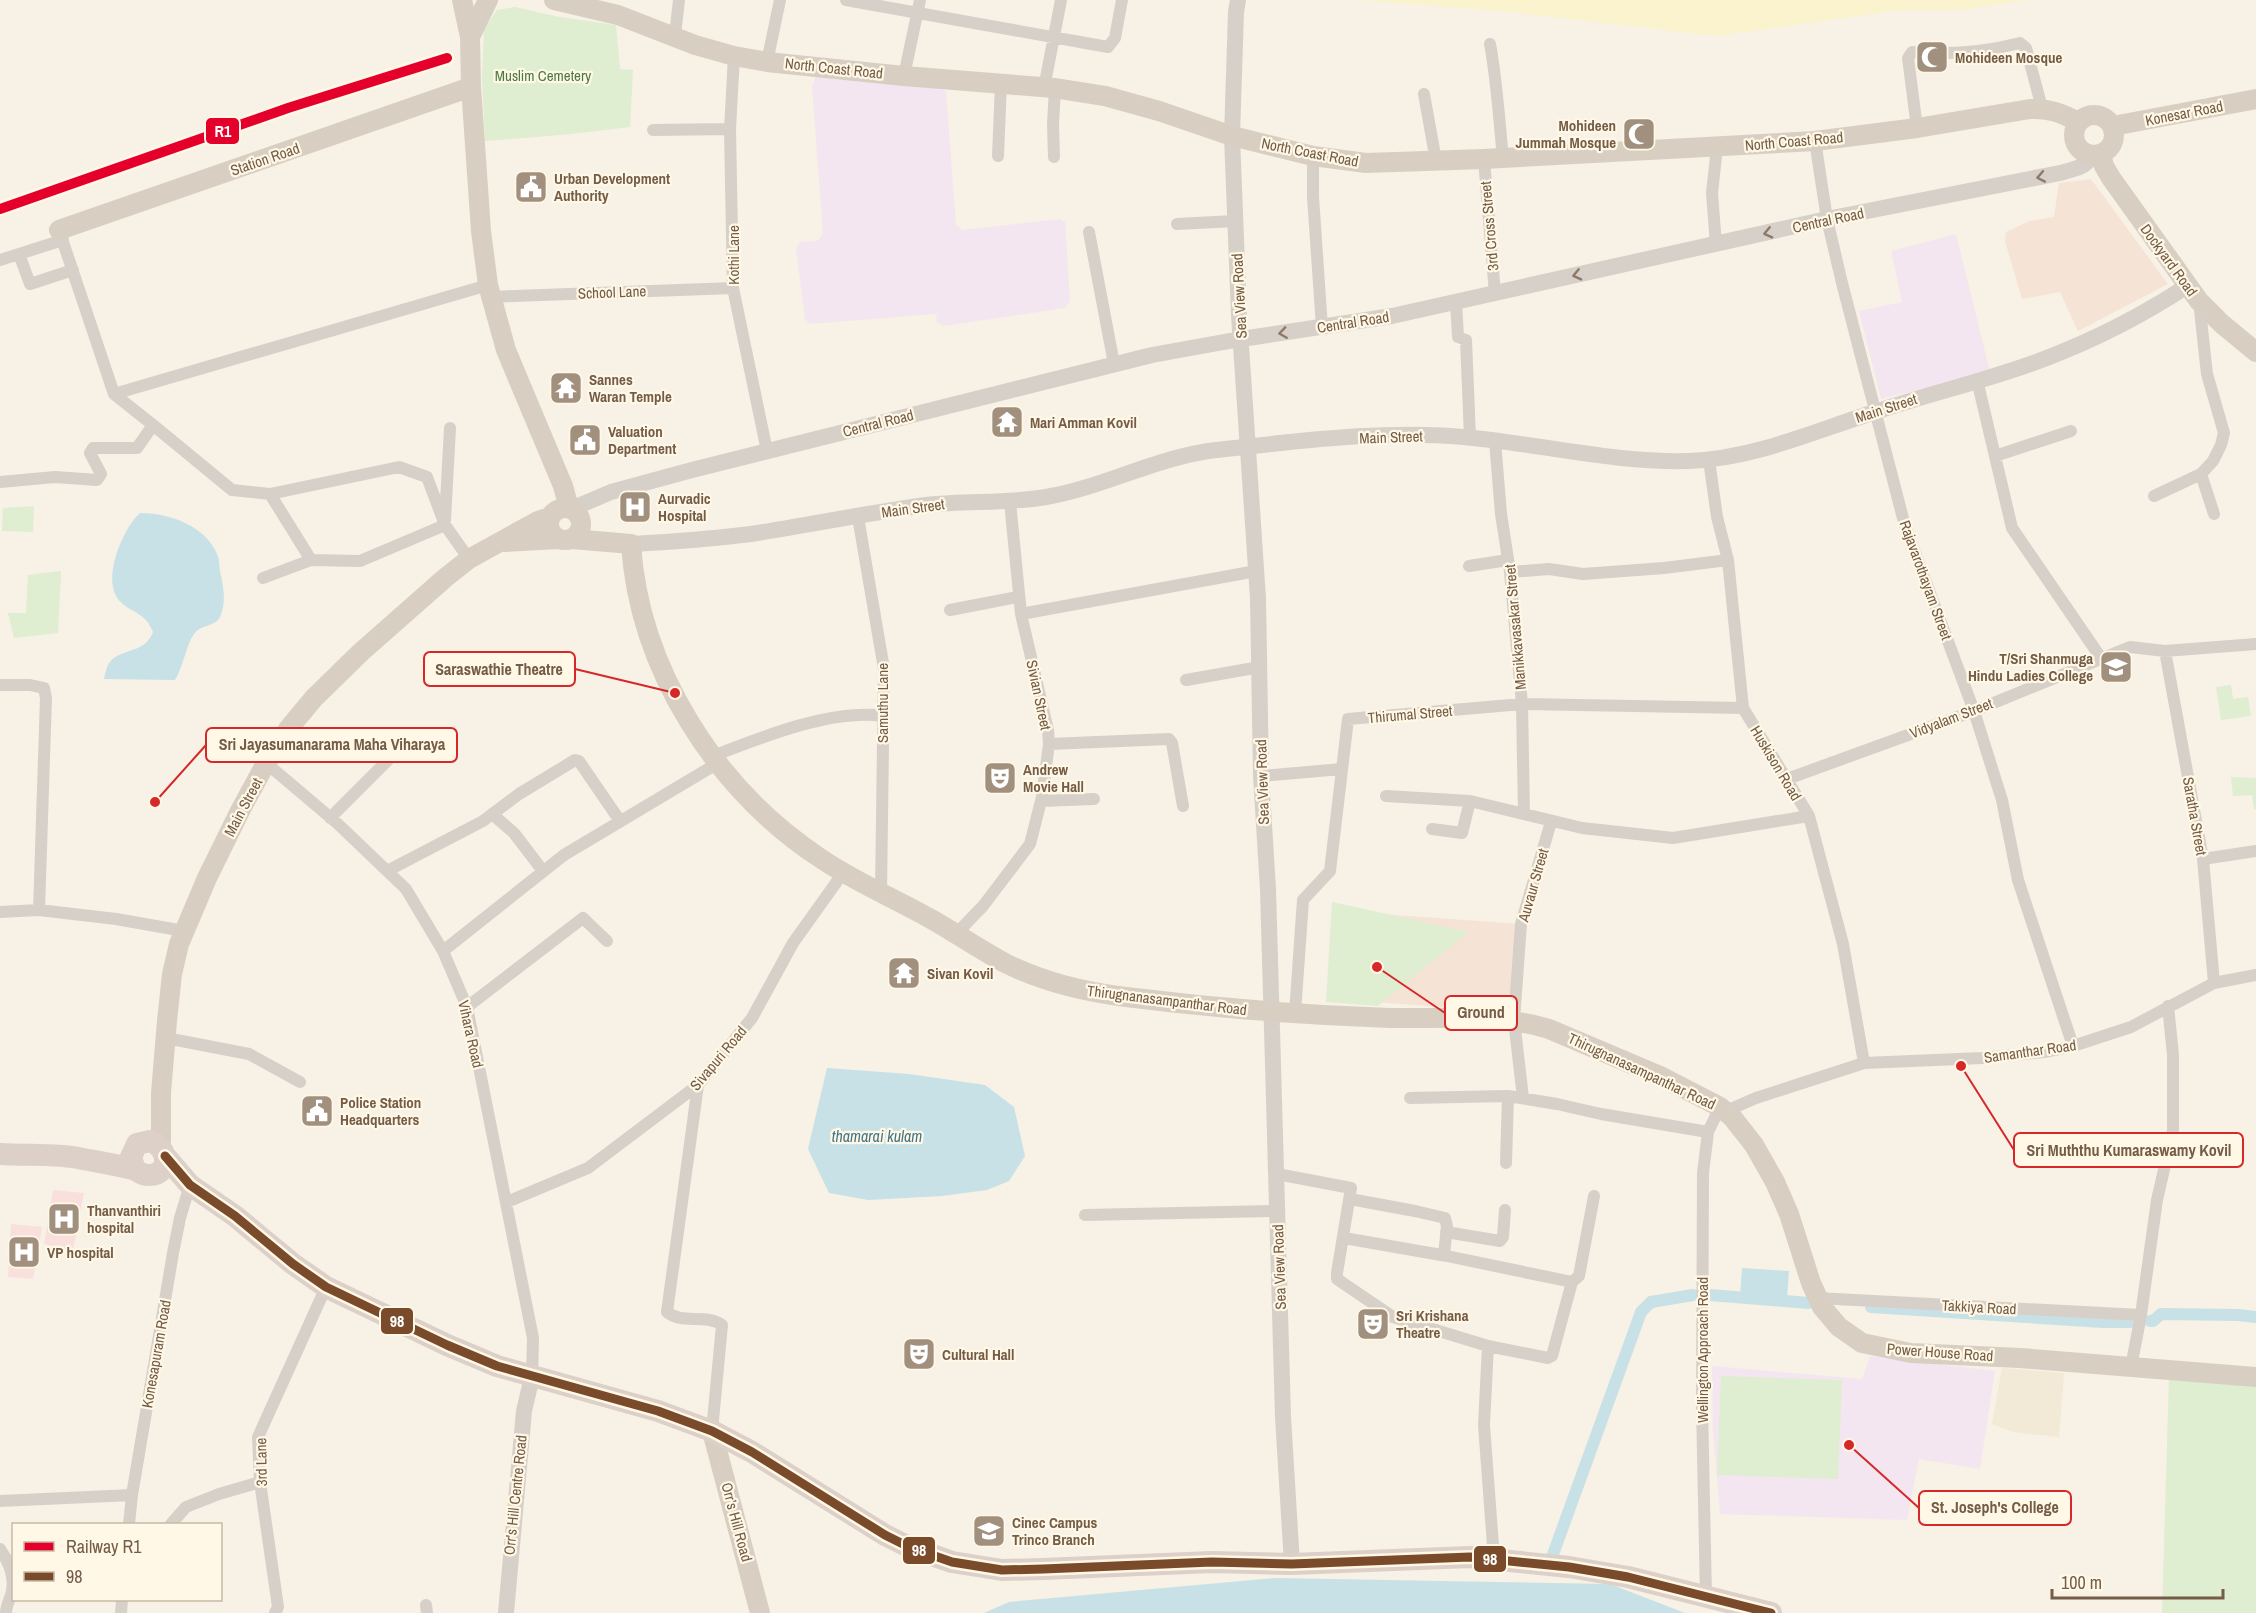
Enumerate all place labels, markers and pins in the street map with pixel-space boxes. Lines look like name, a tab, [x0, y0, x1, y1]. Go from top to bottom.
mosque icon: Mohideen Mosque	[1914, 39, 1950, 75]
place label: Mohideen Mosque	[1955, 47, 2062, 68]
place label: Mohideen Jummah Mosque	[1516, 115, 1616, 153]
mosque icon: Mohideen Jummah Mosque	[1621, 116, 1657, 152]
place label: Urban Development Authority	[554, 168, 670, 206]
public building icon: Urban Development Authority	[513, 169, 549, 205]
place label: Sannes Waran Temple	[589, 369, 672, 407]
temple icon: Sannes Waran Temple	[548, 370, 584, 406]
temple icon: Mari Amman Kovil	[989, 404, 1025, 440]
place label: Mari Amman Kovil	[1030, 412, 1137, 433]
place label: Valuation Department	[608, 421, 676, 459]
public building icon: Valuation Department	[567, 422, 603, 458]
place label: Aurvadic Hospital	[658, 488, 711, 526]
hospital icon: Aurvadic Hospital	[617, 489, 653, 525]
place label: T/Sri Shanmuga Hindu Ladies College	[1968, 648, 2093, 686]
school or university icon: T/Sri Shanmuga Hindu Ladies College	[2098, 649, 2134, 685]
callout: Saraswathie Theatre	[424, 652, 575, 686]
callout: Sri Jayasumanarama Maha Viharaya	[206, 728, 457, 762]
place label: Andrew Movie Hall	[1023, 759, 1084, 797]
theatre icon: Andrew Movie Hall	[982, 760, 1018, 796]
temple icon: Sivan Kovil	[886, 955, 922, 991]
place label: Sivan Kovil	[927, 963, 993, 984]
callout: Ground	[1445, 996, 1517, 1030]
place label: Police Station Headquarters	[340, 1092, 421, 1130]
public building icon: Police Station Headquarters	[299, 1093, 335, 1129]
callout: Sri Muththu Kumaraswamy Kovil	[2014, 1133, 2243, 1167]
place label: Thanvanthiri hospital	[87, 1200, 161, 1238]
hospital icon: Thanvanthiri hospital	[46, 1201, 82, 1237]
hospital icon: VP hospital	[6, 1234, 42, 1270]
place label: VP hospital	[47, 1242, 114, 1263]
place label: Sri Krishana Theatre	[1396, 1305, 1469, 1343]
theatre icon: Sri Krishana Theatre	[1355, 1306, 1391, 1342]
theatre icon: Cultural Hall	[901, 1336, 937, 1372]
place label: Cultural Hall	[942, 1344, 1014, 1365]
callout: St. Joseph's College	[1919, 1491, 2071, 1525]
place label: Cinec Campus Trinco Branch	[1012, 1512, 1098, 1550]
school or university icon: Cinec Campus Trinco Branch	[971, 1513, 1007, 1549]

